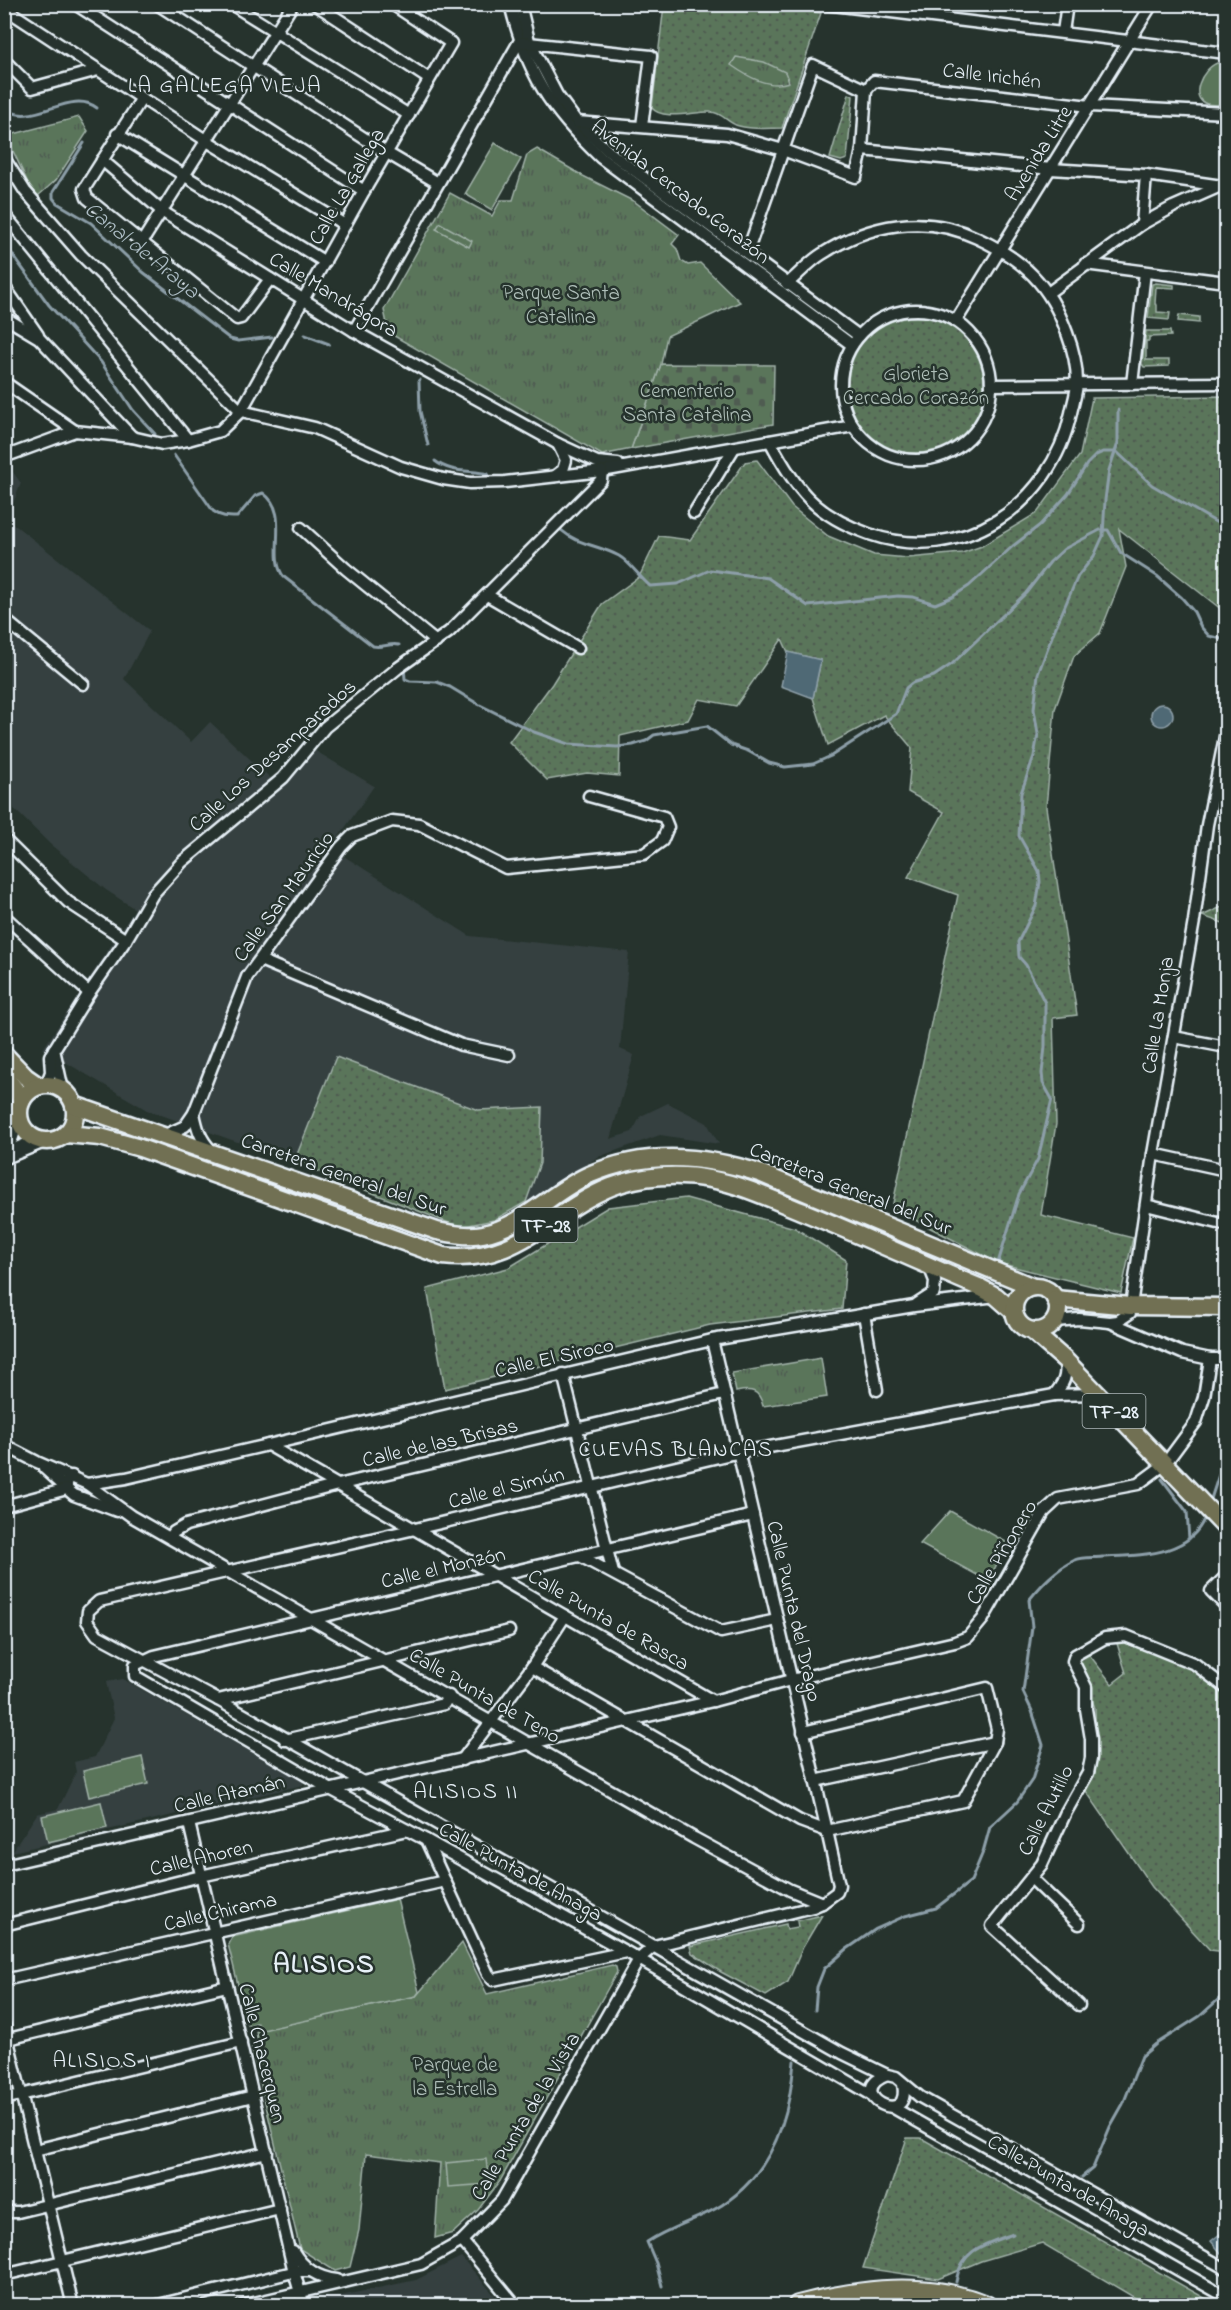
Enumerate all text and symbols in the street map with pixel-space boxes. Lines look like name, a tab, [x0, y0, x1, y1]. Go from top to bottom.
street label: Calle Irichén	[941, 56, 1043, 98]
district label: LA GALLEGA VIEJA	[128, 71, 322, 103]
street label: Avenida Litre	[998, 100, 1081, 208]
street label: Avenida Cercado Corazón	[584, 113, 776, 272]
street label: Calle La Gallega	[302, 123, 395, 252]
water label: Canal de Araya	[77, 195, 206, 309]
street label: Calle Mandrágora	[262, 245, 403, 348]
park label: Parque Santa Catalina	[502, 279, 620, 333]
park label: Glorieta Cercado Corazón	[843, 360, 989, 414]
park label: Cementerio Santa Catalina	[622, 377, 752, 431]
street label: Calle Los Desamparados	[183, 673, 364, 840]
street label: Calle San Mauricio	[227, 825, 342, 969]
street label: Calle La Monja	[1135, 954, 1183, 1076]
street label: Carretera General del Sur	[236, 1127, 451, 1225]
street label: Carretera General del Sur	[745, 1136, 956, 1244]
road number: TF-28	[514, 1208, 578, 1242]
street label: Calle El Siroco	[492, 1331, 617, 1387]
road number: TF-28	[1082, 1394, 1146, 1428]
street label: Calle de las Brisas	[360, 1411, 521, 1476]
district label: CUEVAS BLANCAS	[579, 1435, 773, 1467]
street label: Calle el Simún	[445, 1460, 568, 1518]
street label: Calle Piñonero	[960, 1495, 1046, 1611]
street label: Calle Punta del Drago	[756, 1518, 828, 1706]
street label: Calle el Monzón	[378, 1540, 509, 1598]
street label: Calle Punta de Rasca	[522, 1562, 694, 1679]
street label: Calle Punta de Teno	[403, 1641, 565, 1752]
street label: Calle Autillo	[1011, 1760, 1082, 1862]
street label: Calle Atamán	[171, 1768, 288, 1822]
district label: ALISIOS II	[413, 1777, 519, 1809]
street label: Calle Punta de Anaga	[432, 1815, 607, 1932]
street label: Calle Ahoren	[147, 1833, 256, 1885]
street label: Calle Chirama	[161, 1885, 280, 1941]
district label: ALISIOS	[273, 1946, 375, 1985]
street label: Calle Chacerquen	[229, 1980, 293, 2127]
street label: Calle Punta de la Vista	[464, 2027, 589, 2207]
district label: ALISIOS I	[53, 2046, 151, 2078]
park label: Parque de la Estrella	[412, 2051, 498, 2105]
street label: Calle Punta de Anaga	[980, 2128, 1155, 2247]

